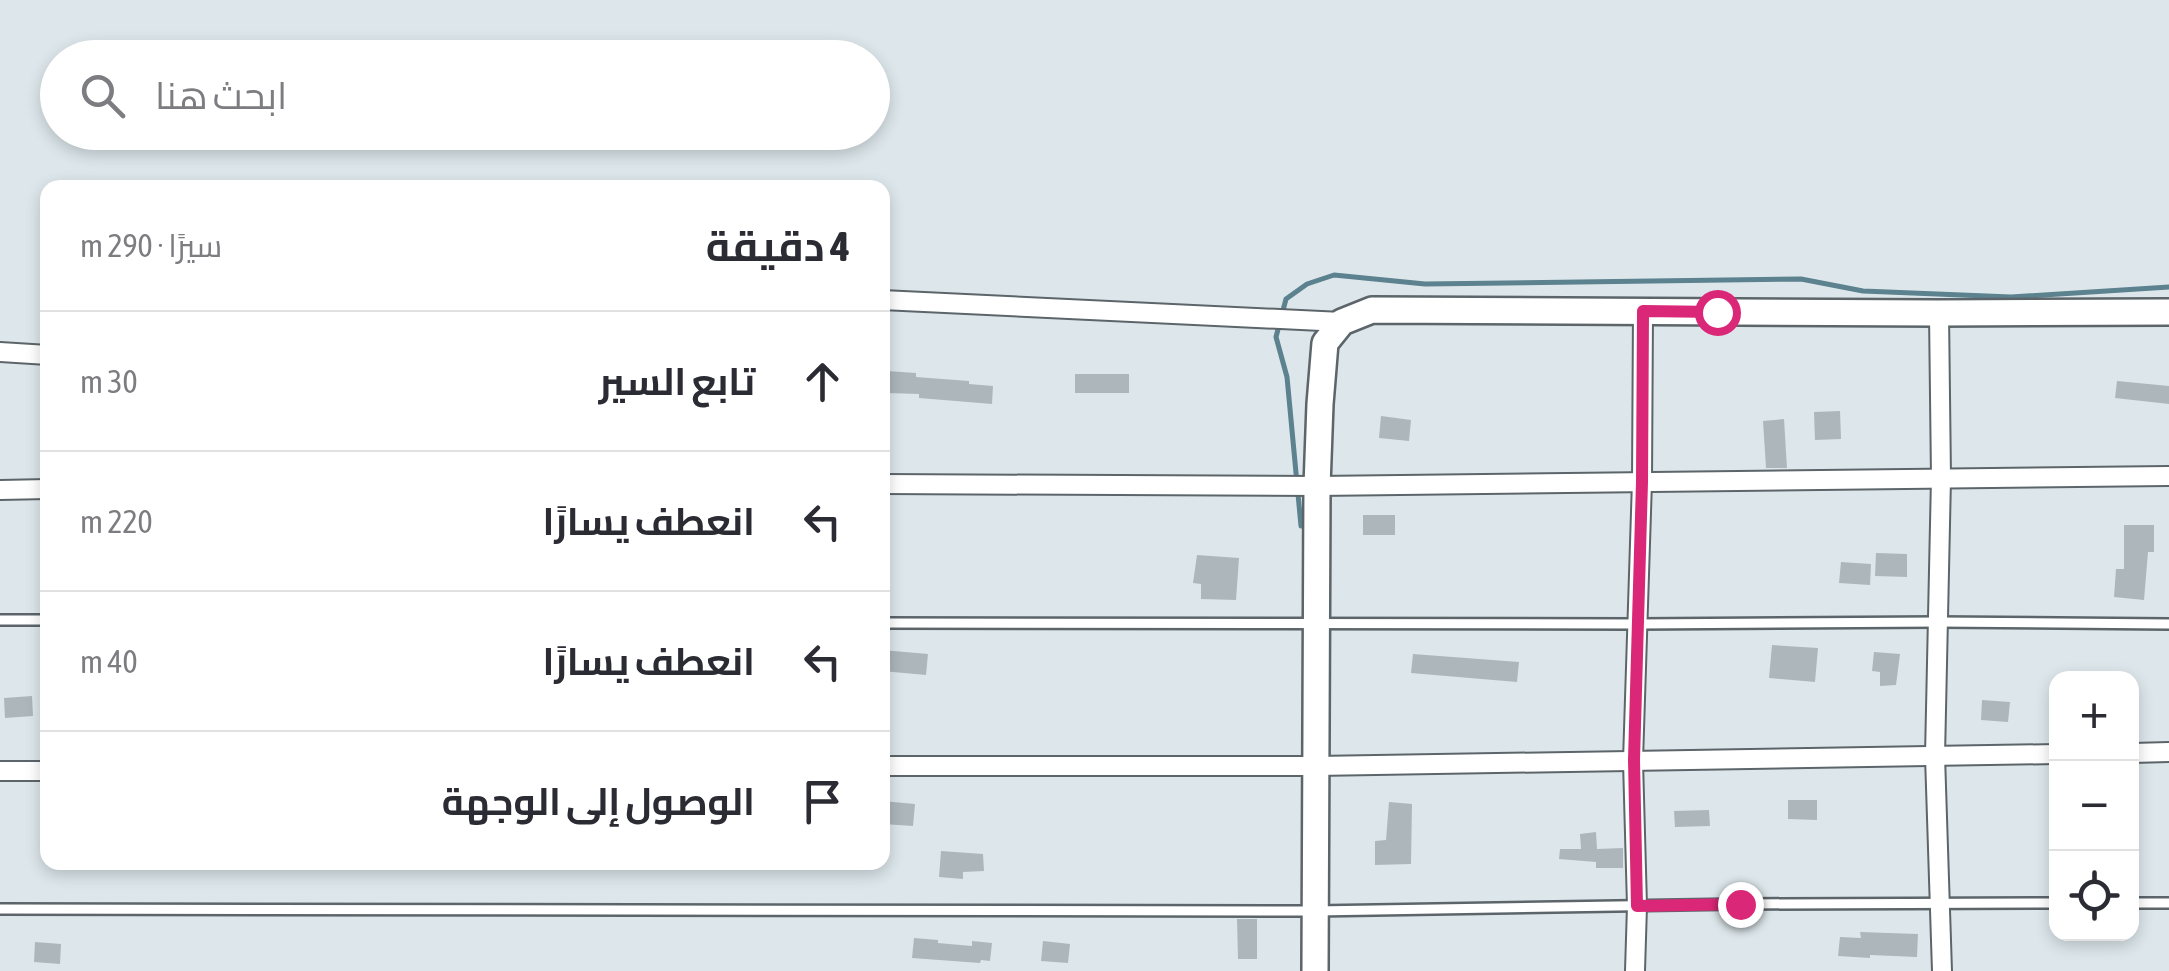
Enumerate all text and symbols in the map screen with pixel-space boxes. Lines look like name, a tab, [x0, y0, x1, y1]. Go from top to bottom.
search box	[40, 40, 890, 150]
icon: search	[75, 68, 130, 123]
text: ابحث هنا	[155, 74, 287, 117]
text: 4 دقيقة	[706, 222, 850, 270]
text: سيرًا · 290 m	[80, 227, 222, 264]
route start	[1695, 290, 1741, 336]
icon: ahead	[795, 354, 850, 409]
text: تابع السير	[599, 360, 755, 403]
text: 30 m	[80, 363, 138, 400]
icon: left	[795, 494, 850, 549]
text: انعطف يسارًا	[543, 500, 755, 543]
text: 220 m	[80, 503, 153, 540]
icon: left	[795, 634, 850, 689]
text: انعطف يسارًا	[543, 640, 755, 683]
text: 40 m	[80, 643, 138, 680]
map controls	[2049, 671, 2139, 941]
button: +	[2049, 671, 2139, 761]
button: −	[2049, 761, 2139, 851]
icon: arrive	[795, 774, 850, 829]
text: الوصول إلى الوجهة	[442, 780, 755, 823]
button: locate	[2049, 851, 2139, 941]
route end	[1718, 882, 1764, 928]

